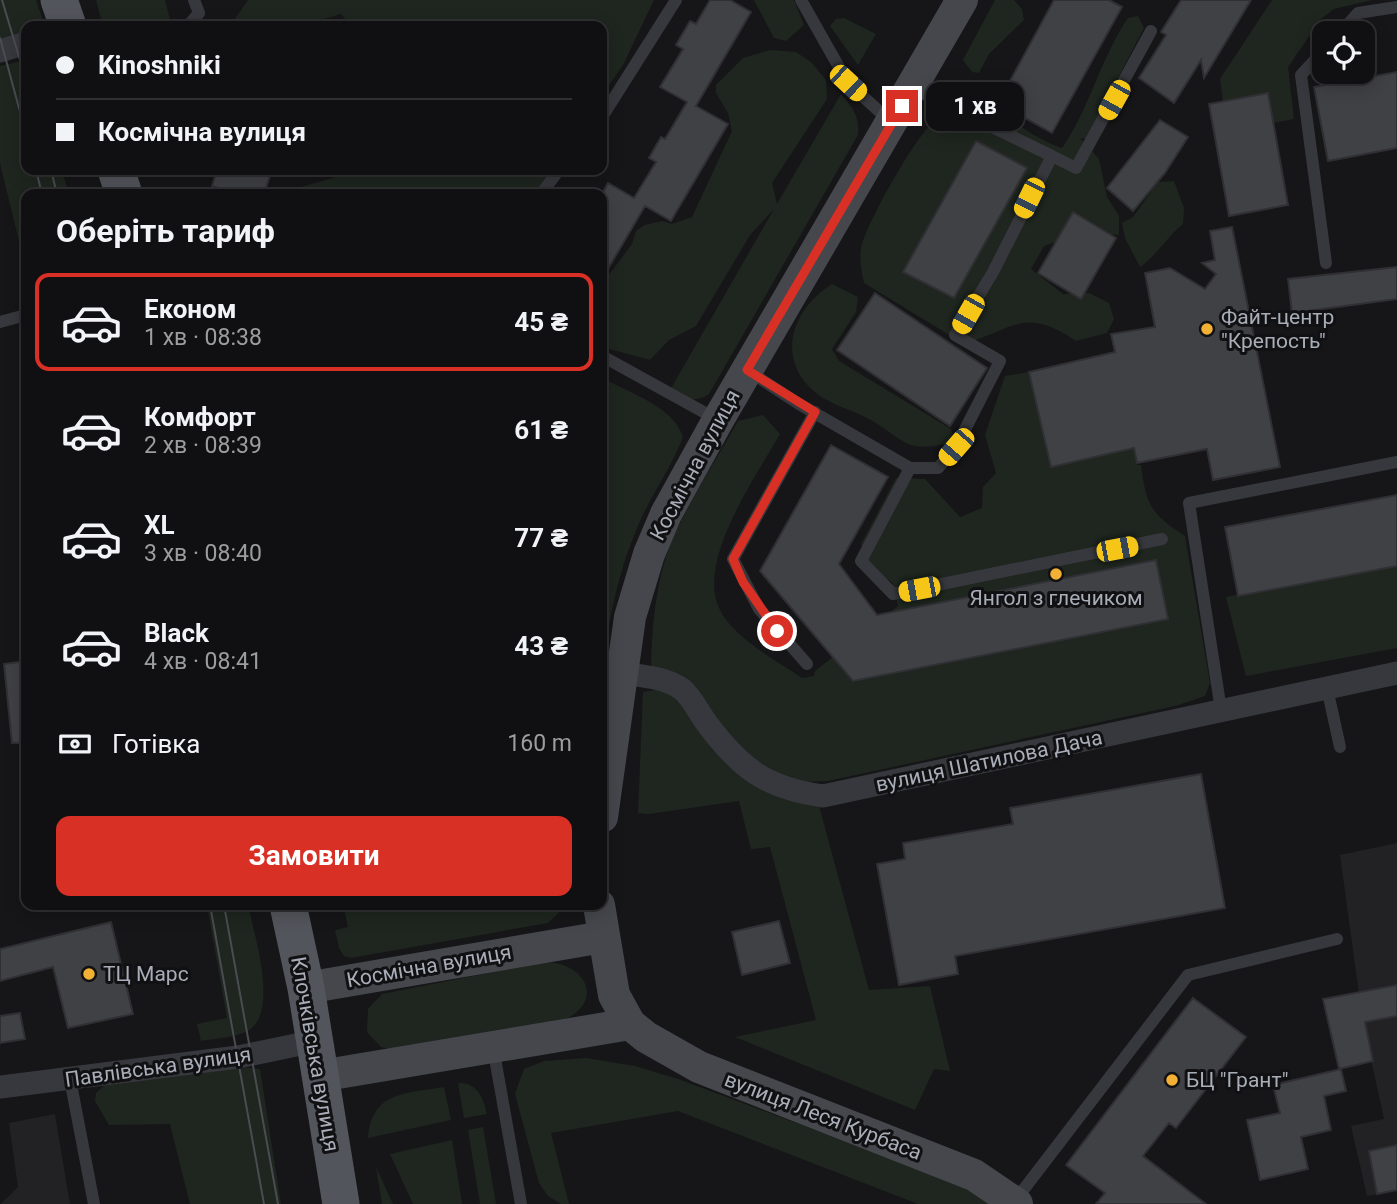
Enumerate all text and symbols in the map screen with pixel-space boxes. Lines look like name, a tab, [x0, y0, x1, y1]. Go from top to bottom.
map controls	[1312, 21, 1375, 84]
button: locate	[1312, 21, 1375, 84]
text: Kinoshniki	[98, 50, 221, 80]
car	[826, 61, 871, 105]
car	[1095, 77, 1134, 123]
callout: 1 хв	[926, 82, 1024, 130]
route end	[886, 90, 918, 122]
text: 1 хв	[953, 93, 997, 120]
text: Космічна вулиця	[98, 117, 306, 147]
car	[1011, 175, 1048, 221]
text: Оберіть тариф	[56, 212, 275, 250]
icon: car	[60, 291, 123, 354]
car	[949, 291, 988, 337]
text: Економ	[144, 294, 236, 324]
place label: Файт-центр "Крепость"	[1221, 305, 1334, 353]
text: 45 ₴	[514, 307, 568, 337]
marker: Файт-центр "Крепость"	[1199, 321, 1215, 337]
text: 1 хв · 08:38	[144, 324, 262, 351]
street label: Космічна вулиця	[645, 386, 745, 544]
icon: car	[60, 399, 123, 462]
text: Комфорт	[144, 402, 256, 432]
text: 61 ₴	[514, 415, 568, 445]
car	[935, 424, 978, 470]
text: 2 хв · 08:39	[144, 432, 262, 459]
icon: car	[60, 507, 123, 570]
text: XL	[144, 510, 175, 540]
text: 77 ₴	[514, 523, 568, 553]
car	[1095, 535, 1140, 563]
text: 3 хв · 08:40	[144, 540, 262, 567]
marker: Янгол з глечиком	[1048, 566, 1064, 582]
car	[897, 575, 942, 603]
place label: Янгол з глечиком	[969, 586, 1143, 610]
icon: car	[60, 615, 123, 678]
route start	[761, 615, 793, 647]
text: Black	[144, 618, 209, 648]
text: 43 ₴	[514, 631, 568, 661]
text: 4 хв · 08:41	[144, 648, 262, 675]
icon: cash	[56, 725, 94, 763]
street label: вулиця Шатилова Дача	[874, 725, 1104, 797]
text: Готівка	[112, 729, 201, 759]
text: 160 m	[507, 730, 572, 757]
button: Замовити	[56, 816, 572, 896]
street label: Космічна вулиця	[345, 940, 513, 992]
street label: Клочківська вулиця	[286, 955, 344, 1153]
place label: ТЦ Марс	[103, 962, 189, 986]
marker: ТЦ Марс	[81, 966, 97, 982]
street label: Павлівська вулиця	[63, 1042, 253, 1092]
street label: вулиця Леся Курбаса	[721, 1067, 925, 1165]
place label: БЦ "Грант"	[1186, 1068, 1288, 1092]
marker: БЦ "Грант"	[1164, 1072, 1180, 1088]

